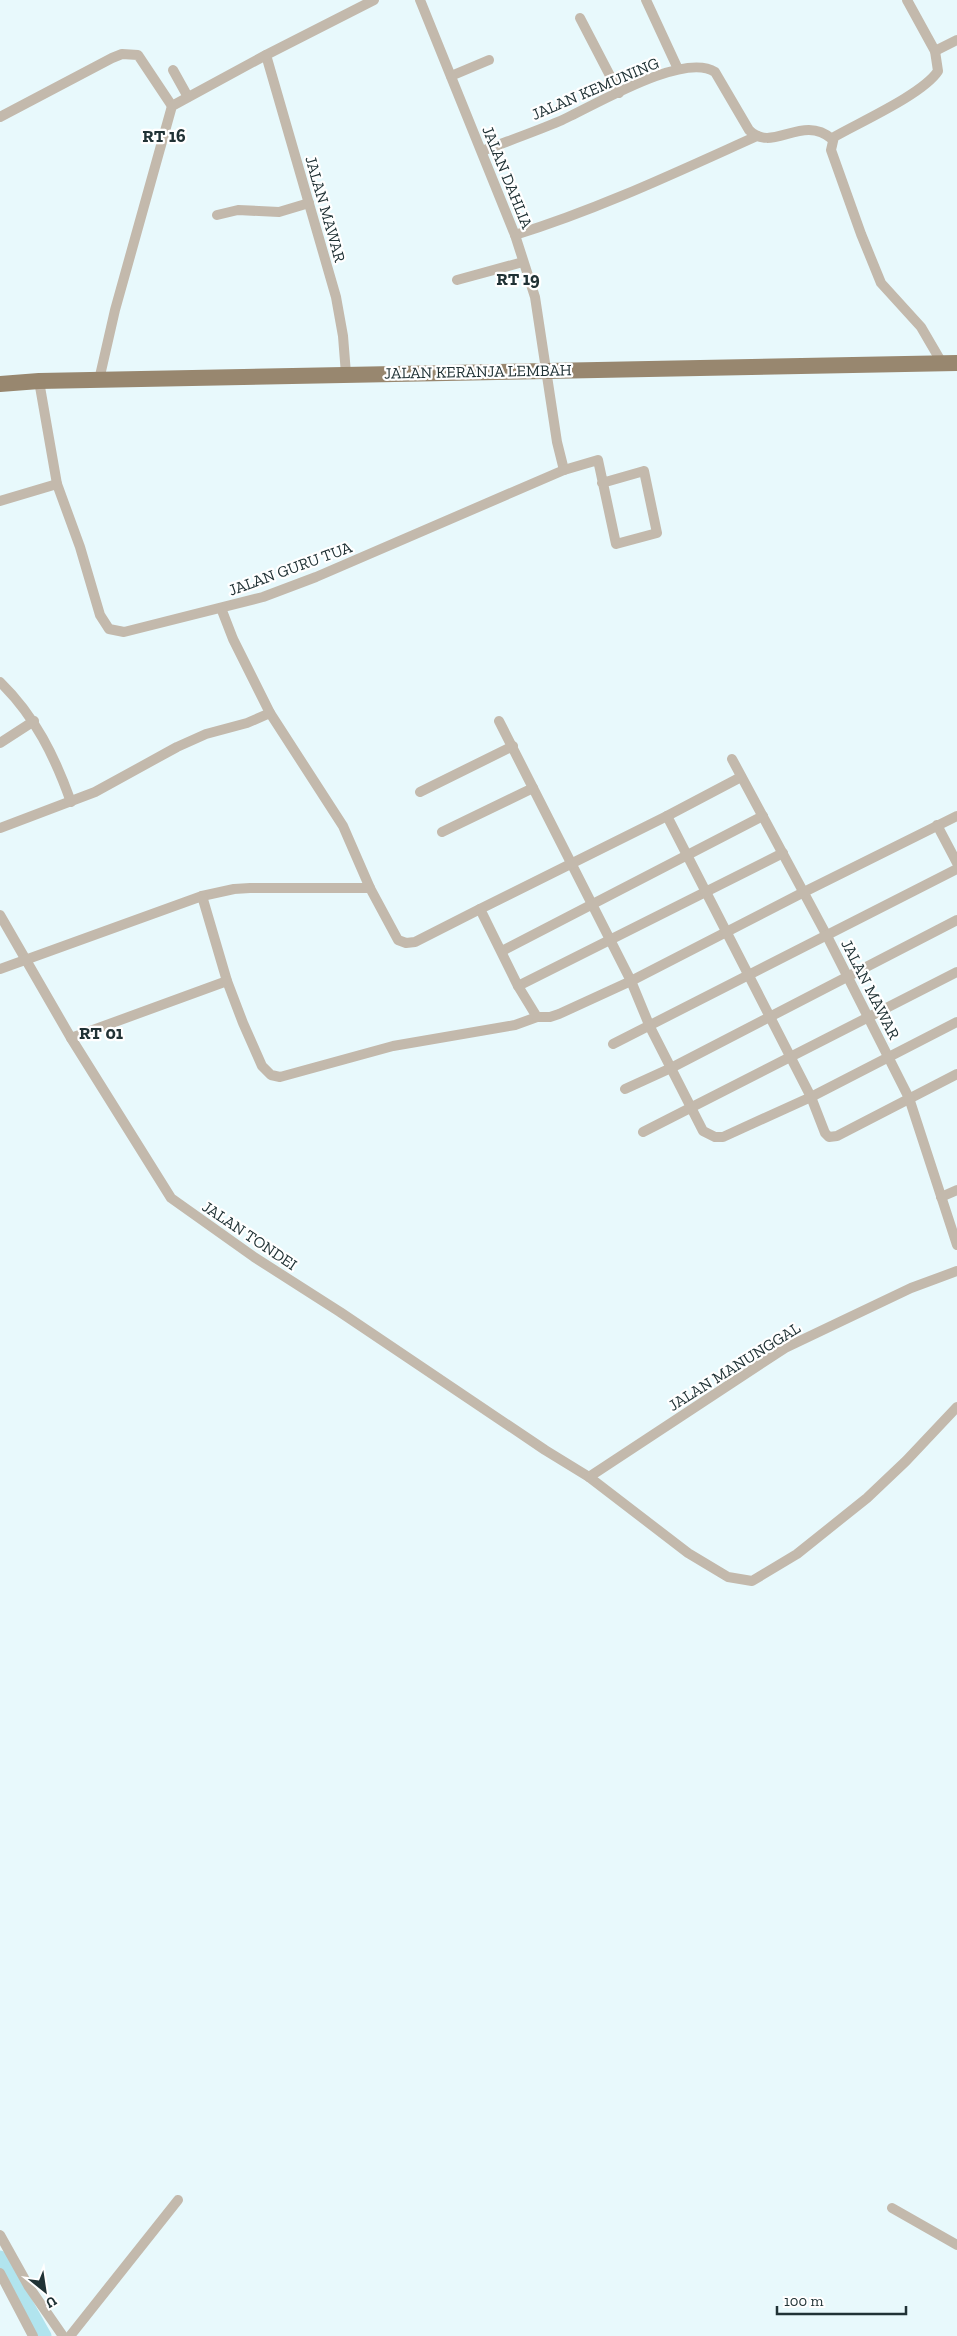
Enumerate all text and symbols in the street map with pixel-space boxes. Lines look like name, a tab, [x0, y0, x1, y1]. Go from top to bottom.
street label: JALAN KEMUNING	[529, 53, 662, 124]
street label: JALAN DAHLIA	[478, 123, 537, 232]
district label: RT 16	[142, 125, 186, 147]
street label: JALAN MAWAR	[301, 154, 350, 264]
district label: RT 19	[496, 268, 540, 290]
street label: JALAN KERANJA LEMBAH	[384, 360, 572, 383]
street label: JALAN GURU TUA	[226, 537, 355, 600]
street label: JALAN MAWAR	[837, 936, 904, 1042]
district label: RT 01	[79, 1022, 123, 1044]
street label: JALAN TONDEI	[199, 1197, 301, 1274]
street label: JALAN MANUNGGAL	[665, 1318, 804, 1415]
north arrow	[20, 2266, 70, 2316]
scale bar	[777, 2284, 906, 2316]
text: U	[43, 2292, 60, 2312]
text: 100 m	[784, 2292, 823, 2310]

